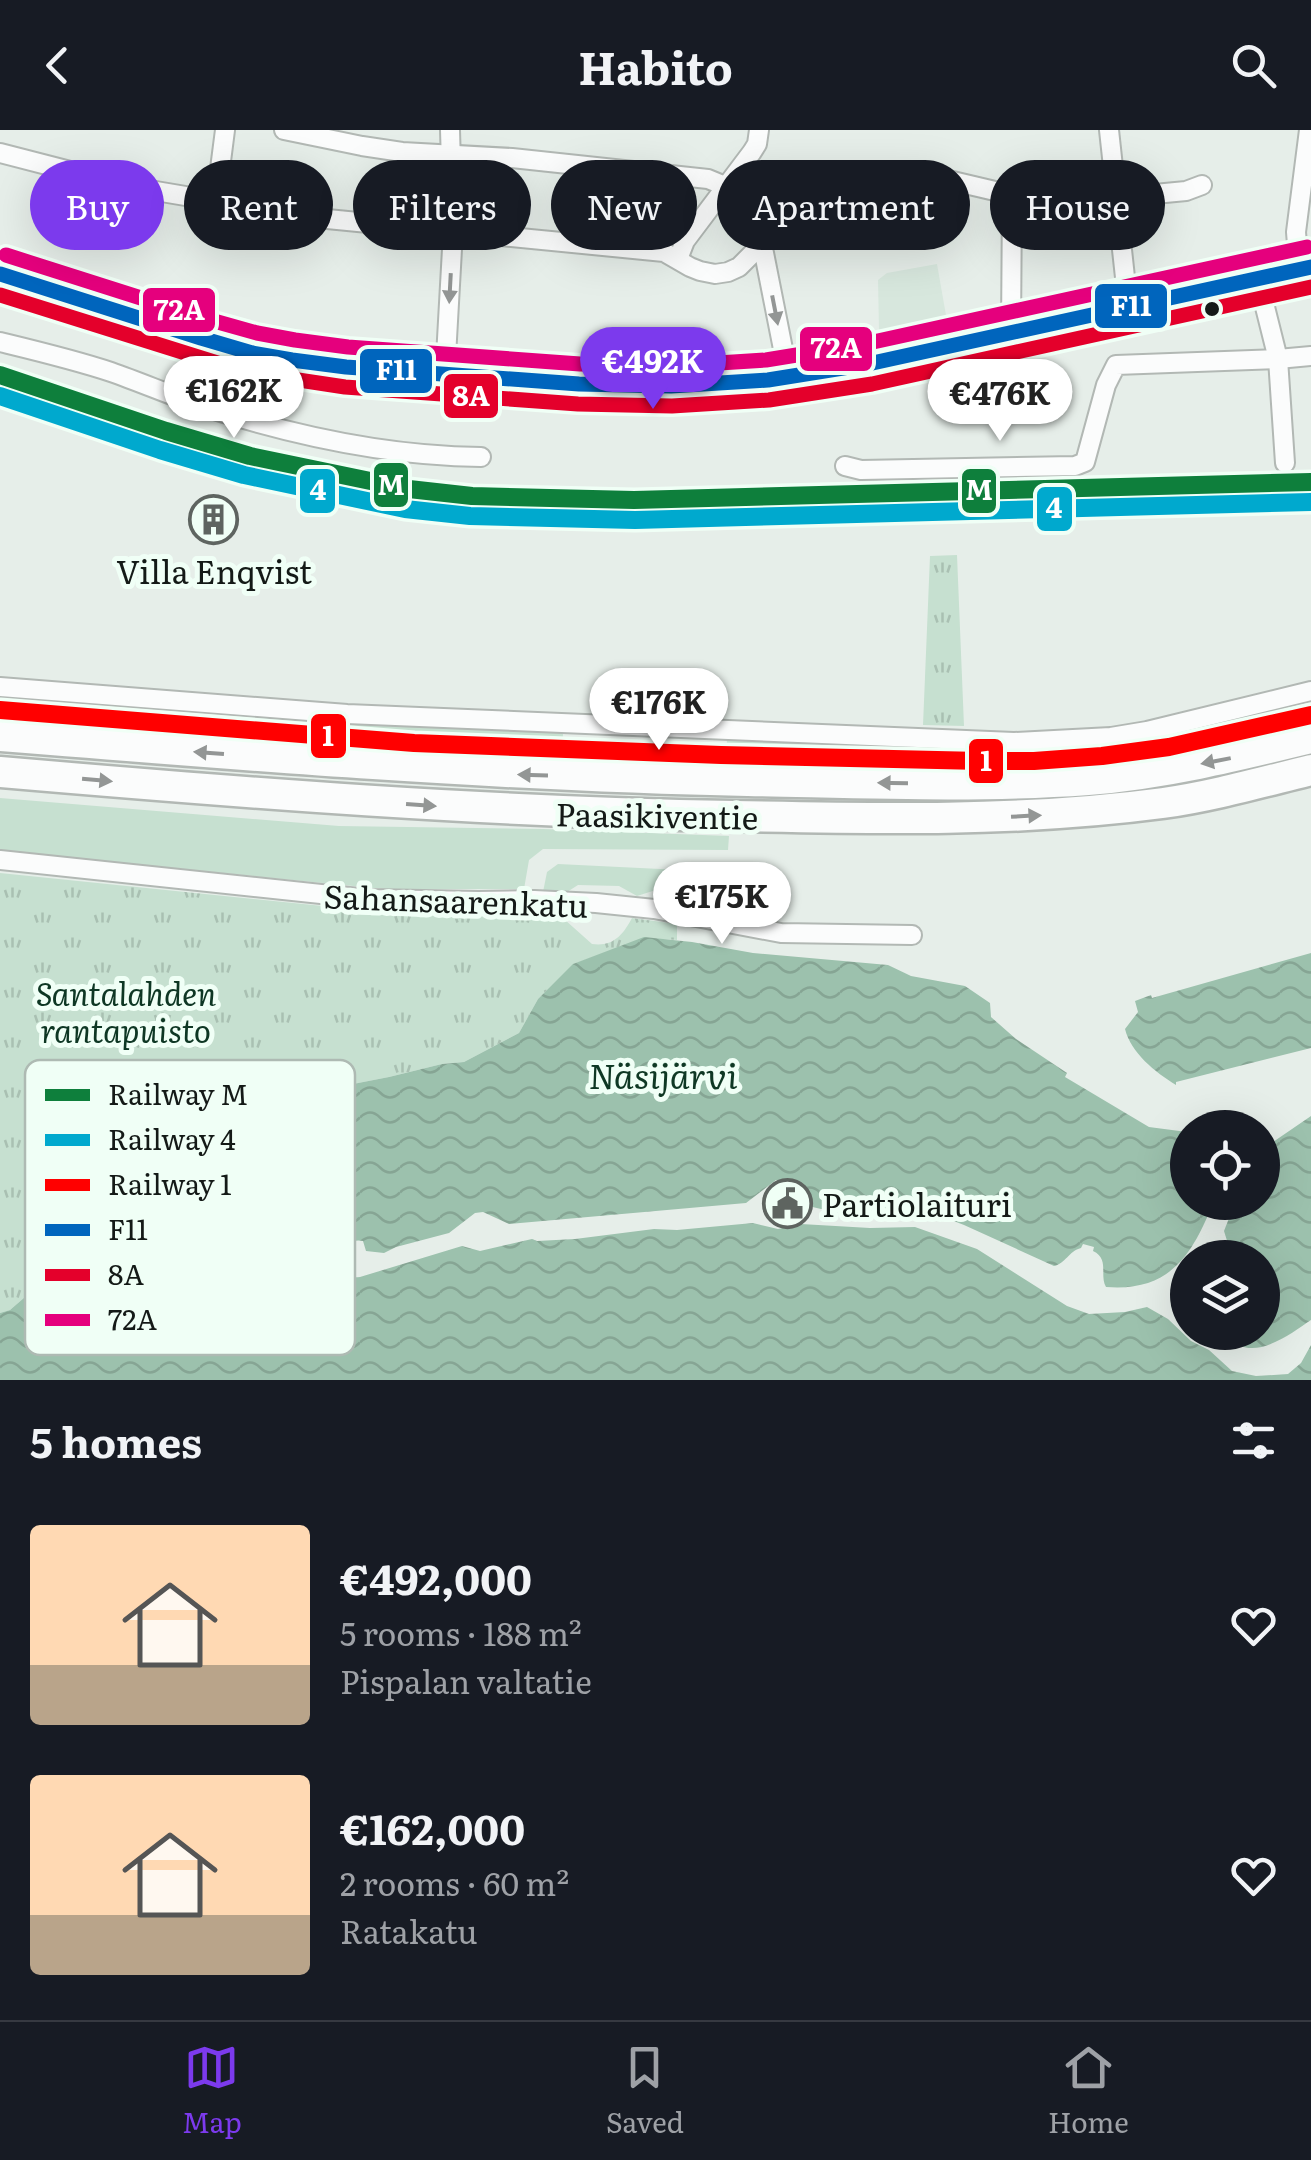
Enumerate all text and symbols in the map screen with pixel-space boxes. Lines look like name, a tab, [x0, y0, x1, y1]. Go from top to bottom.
text: Habito	[578, 32, 733, 99]
icon: back	[30, 38, 85, 93]
icon: search	[1226, 38, 1281, 93]
chip: Buy	[30, 160, 164, 250]
chip: Rent	[184, 160, 333, 250]
chip: Filters	[353, 160, 531, 250]
chip: New	[551, 160, 697, 250]
chip: Apartment	[717, 160, 970, 250]
chip: House	[990, 160, 1165, 250]
one-way arrow	[442, 272, 458, 304]
line badge: F11	[1093, 282, 1169, 330]
text: F11	[1110, 283, 1152, 325]
line badge: 72A	[141, 286, 217, 334]
text: 72A	[153, 287, 205, 329]
one-way arrow	[768, 295, 784, 326]
unlabelled marker	[1202, 299, 1222, 319]
line badge: 72A	[798, 325, 874, 373]
text: 72A	[810, 325, 862, 367]
pin: €492K	[583, 327, 723, 412]
text: €492K	[602, 335, 704, 383]
line badge: F11	[358, 347, 434, 395]
text: F11	[375, 347, 417, 389]
pin: €162K	[164, 356, 304, 441]
pin: €476K	[930, 359, 1070, 444]
text: €162K	[186, 364, 282, 412]
text: €476K	[949, 367, 1051, 415]
line badge: 8A	[442, 372, 500, 420]
text: 8A	[452, 373, 490, 415]
line badge: M	[372, 461, 410, 509]
text: M	[377, 462, 405, 504]
line badge: 4	[298, 467, 337, 515]
text: 4	[310, 467, 327, 509]
line badge: M	[960, 467, 998, 515]
text: M	[965, 467, 993, 509]
line badge: 4	[1035, 485, 1074, 533]
text: 4	[1046, 485, 1063, 527]
building icon: Villa Enqvist	[188, 494, 240, 546]
place label: Villa Enqvist	[116, 546, 312, 594]
pin: €176K	[589, 668, 729, 753]
text: €176K	[611, 676, 707, 724]
line badge: 1	[309, 712, 348, 760]
text: 1	[322, 713, 334, 755]
line badge: 1	[967, 737, 1005, 785]
text: 1	[980, 738, 992, 780]
one-way arrow	[192, 744, 224, 760]
one-way arrow	[1200, 753, 1231, 769]
one-way arrow	[516, 766, 548, 782]
one-way arrow	[82, 773, 114, 789]
one-way arrow	[876, 774, 908, 790]
street label: Paasikiventie	[555, 788, 759, 840]
one-way arrow	[406, 797, 438, 813]
one-way arrow	[1010, 808, 1042, 824]
pin: €175K	[652, 862, 792, 947]
street label: Sahansaarenkatu	[323, 870, 589, 928]
text: €175K	[675, 870, 769, 918]
park label: Santalahden rantapuisto	[36, 968, 216, 1053]
water label: Näsijärvi	[589, 1048, 738, 1100]
legend	[25, 1060, 355, 1355]
text: Railway M	[108, 1072, 248, 1114]
map controls	[1170, 1110, 1280, 1350]
button: locate	[1170, 1110, 1280, 1220]
text: Railway 4	[108, 1117, 236, 1159]
text: Railway 1	[108, 1162, 232, 1204]
public building icon: Partiolaituri	[761, 1177, 813, 1229]
place label: Partiolaituri	[822, 1179, 1012, 1227]
text: F11	[108, 1207, 148, 1249]
button: layers	[1170, 1240, 1280, 1350]
text: 8A	[108, 1252, 144, 1294]
text: 72A	[108, 1297, 157, 1339]
text: 5 homes	[30, 1409, 202, 1471]
icon: filters	[1226, 1413, 1281, 1468]
text: €492,000	[340, 1546, 532, 1608]
icon: home	[110, 1565, 230, 1685]
icon: heart	[1226, 1598, 1281, 1653]
text: 5 rooms · 188 m²	[340, 1608, 582, 1656]
text: Pispalan valtatie	[340, 1656, 592, 1704]
text: €162,000	[340, 1796, 525, 1858]
icon: home	[110, 1815, 230, 1935]
icon: heart	[1226, 1848, 1281, 1903]
text: 2 rooms · 60 m²	[340, 1858, 569, 1906]
text: Ratakatu	[340, 1906, 478, 1954]
tab: Map	[182, 2040, 242, 2142]
tab: Saved	[606, 2040, 684, 2142]
tab: Home	[1048, 2040, 1129, 2142]

